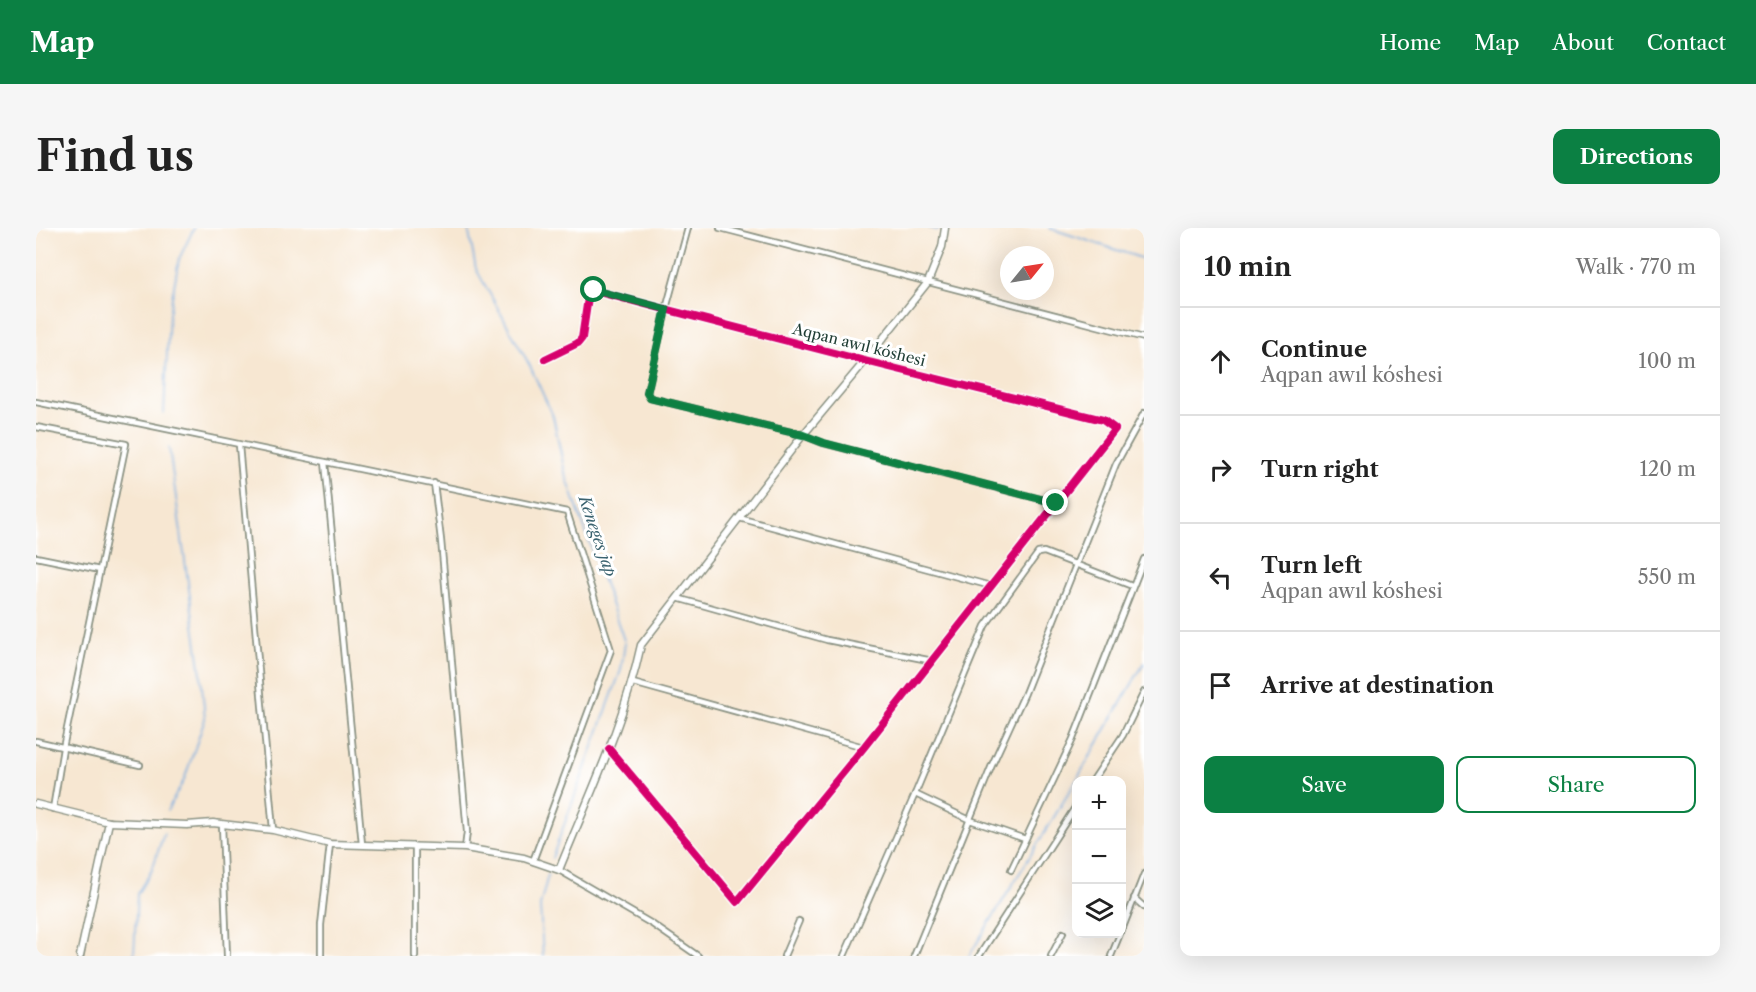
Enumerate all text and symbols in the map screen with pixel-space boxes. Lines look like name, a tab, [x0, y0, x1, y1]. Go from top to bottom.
text: Map	[30, 25, 94, 59]
text: Home	[1380, 30, 1441, 55]
text: Map	[1474, 30, 1519, 55]
text: About	[1552, 30, 1614, 55]
text: Contact	[1647, 30, 1726, 55]
button: Directions	[1553, 129, 1720, 184]
text: Find us	[36, 130, 194, 182]
north arrow	[1000, 246, 1054, 300]
text: 10 min	[1204, 251, 1292, 283]
text: Walk · 770 m	[1576, 255, 1696, 279]
route start	[580, 276, 606, 302]
street label: Aqpan awıl kóshesi	[790, 319, 928, 370]
text: Continue	[1261, 336, 1367, 363]
icon: ahead	[1204, 345, 1237, 378]
text: 100 m	[1638, 349, 1696, 373]
text: Aqpan awıl kóshesi	[1261, 363, 1443, 387]
icon: right	[1204, 453, 1237, 486]
text: Turn right	[1261, 456, 1379, 483]
text: 120 m	[1639, 457, 1696, 481]
route end	[1042, 489, 1068, 515]
water label: Keneges jap	[574, 491, 621, 579]
text: Turn left	[1261, 552, 1362, 579]
icon: left	[1204, 561, 1237, 594]
text: 550 m	[1638, 565, 1696, 589]
text: Aqpan awıl kóshesi	[1261, 579, 1443, 603]
icon: arrive	[1204, 669, 1237, 702]
text: Arrive at destination	[1261, 672, 1494, 699]
button: Save	[1204, 756, 1444, 813]
button: Share	[1456, 756, 1696, 813]
map controls	[1072, 776, 1126, 938]
button: +	[1072, 776, 1126, 830]
button: −	[1072, 830, 1126, 884]
button: layers	[1072, 884, 1126, 938]

